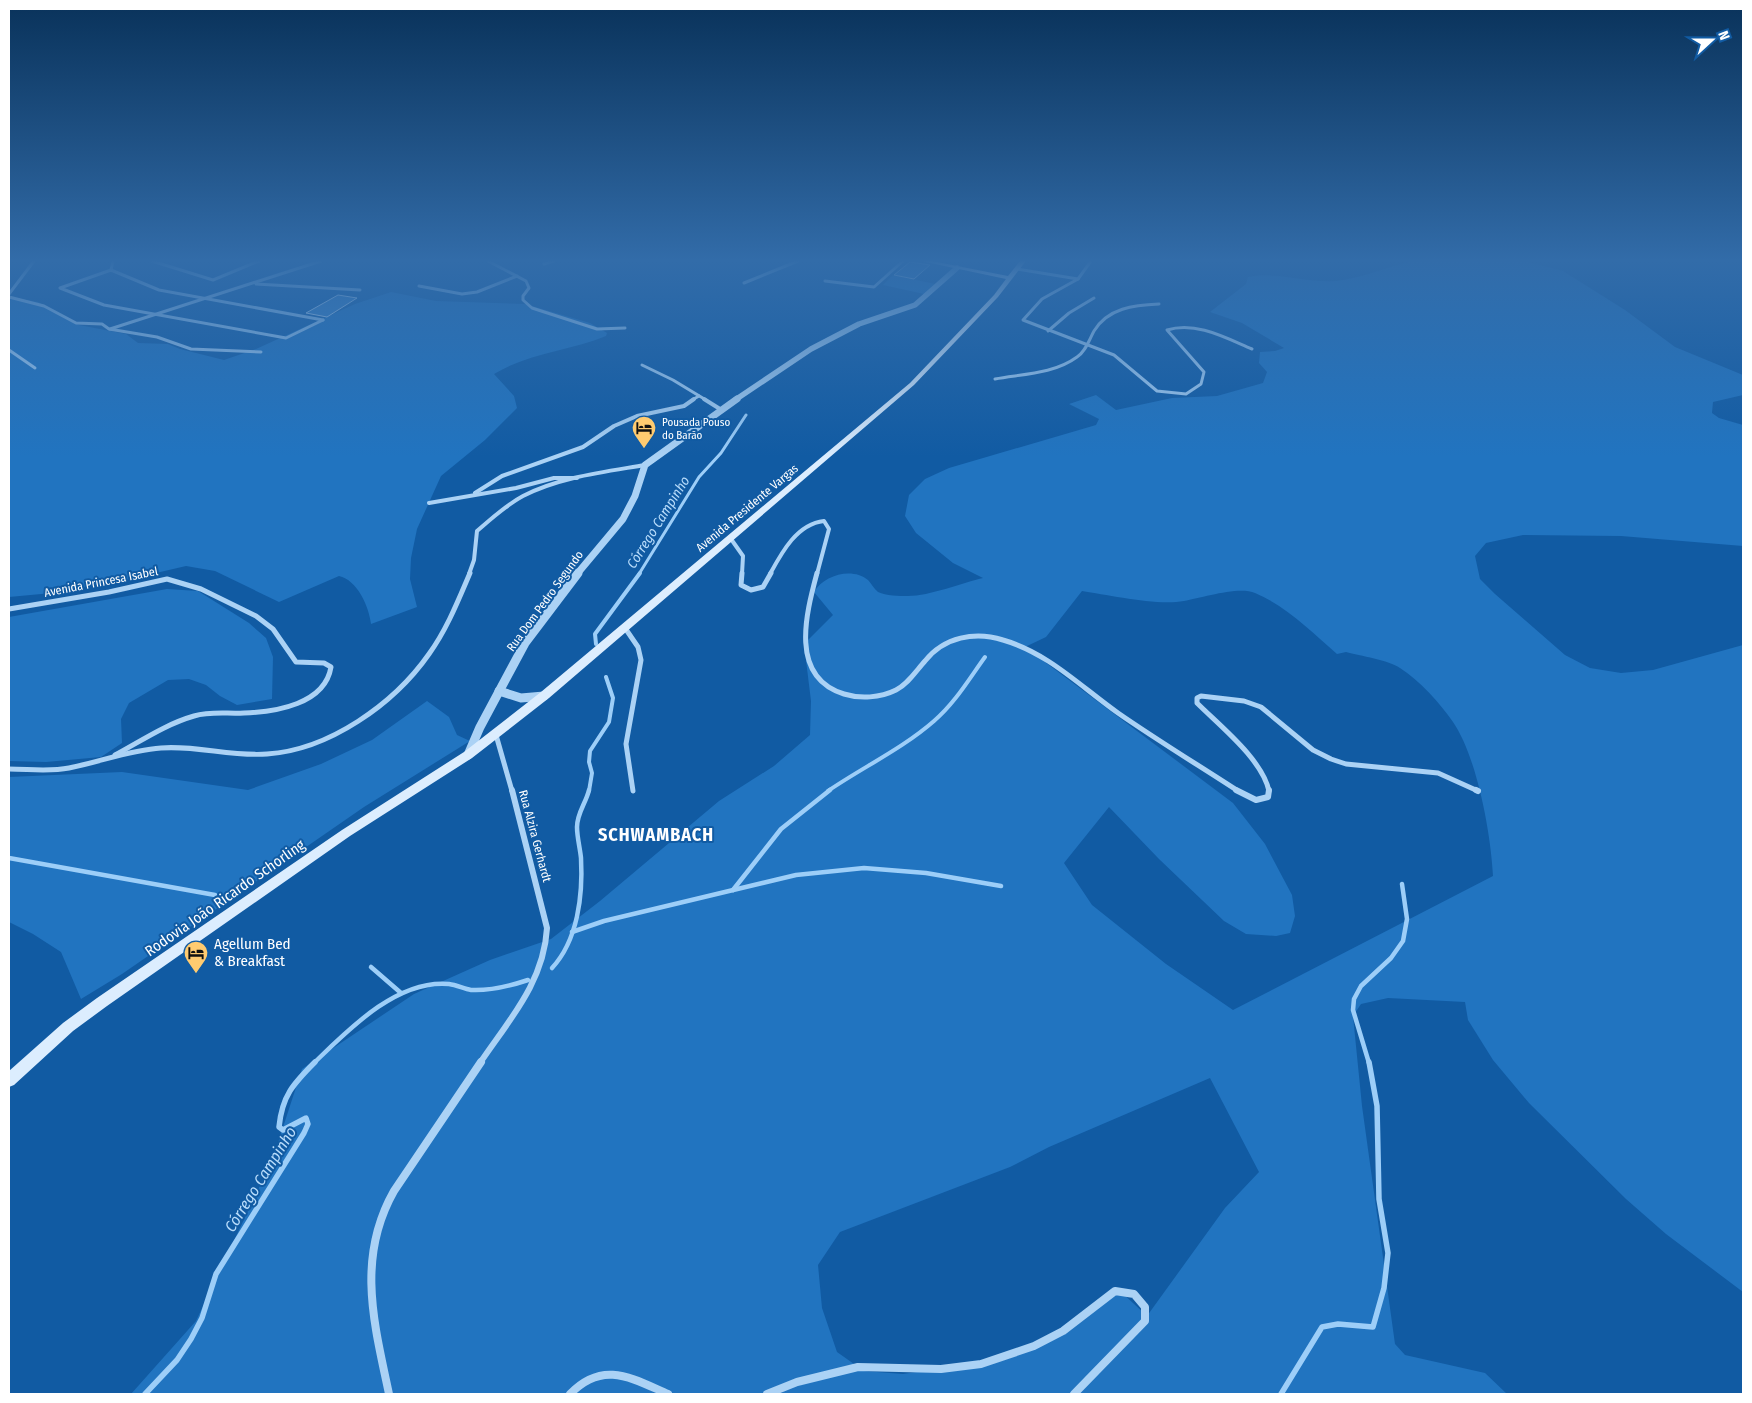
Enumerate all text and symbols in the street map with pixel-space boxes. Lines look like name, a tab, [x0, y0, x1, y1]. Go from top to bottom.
north arrow	[1687, 15, 1737, 65]
text: N	[1714, 29, 1733, 42]
hotel icon: Pousada Pouso do Barão	[631, 415, 657, 449]
place label: Pousada Pouso do Barão	[662, 416, 731, 442]
street label: Avenida Presidente Vargas	[693, 461, 801, 555]
water label: Córrego Campinho	[623, 473, 694, 572]
street label: Rua Dom Pedro Segundo	[504, 548, 586, 654]
street label: Avenida Princesa Isabel	[43, 564, 159, 600]
street label: Rua Alzira Gerhardt	[516, 788, 554, 884]
district label: SCHWAMBACH	[598, 824, 714, 846]
street label: Rodovia João Ricardo Schorling	[142, 836, 308, 960]
place label: Agellum Bed & Breakfast	[214, 935, 291, 970]
hotel icon: Agellum Bed & Breakfast	[183, 940, 209, 974]
water label: Córrego Campinho	[220, 1123, 300, 1235]

